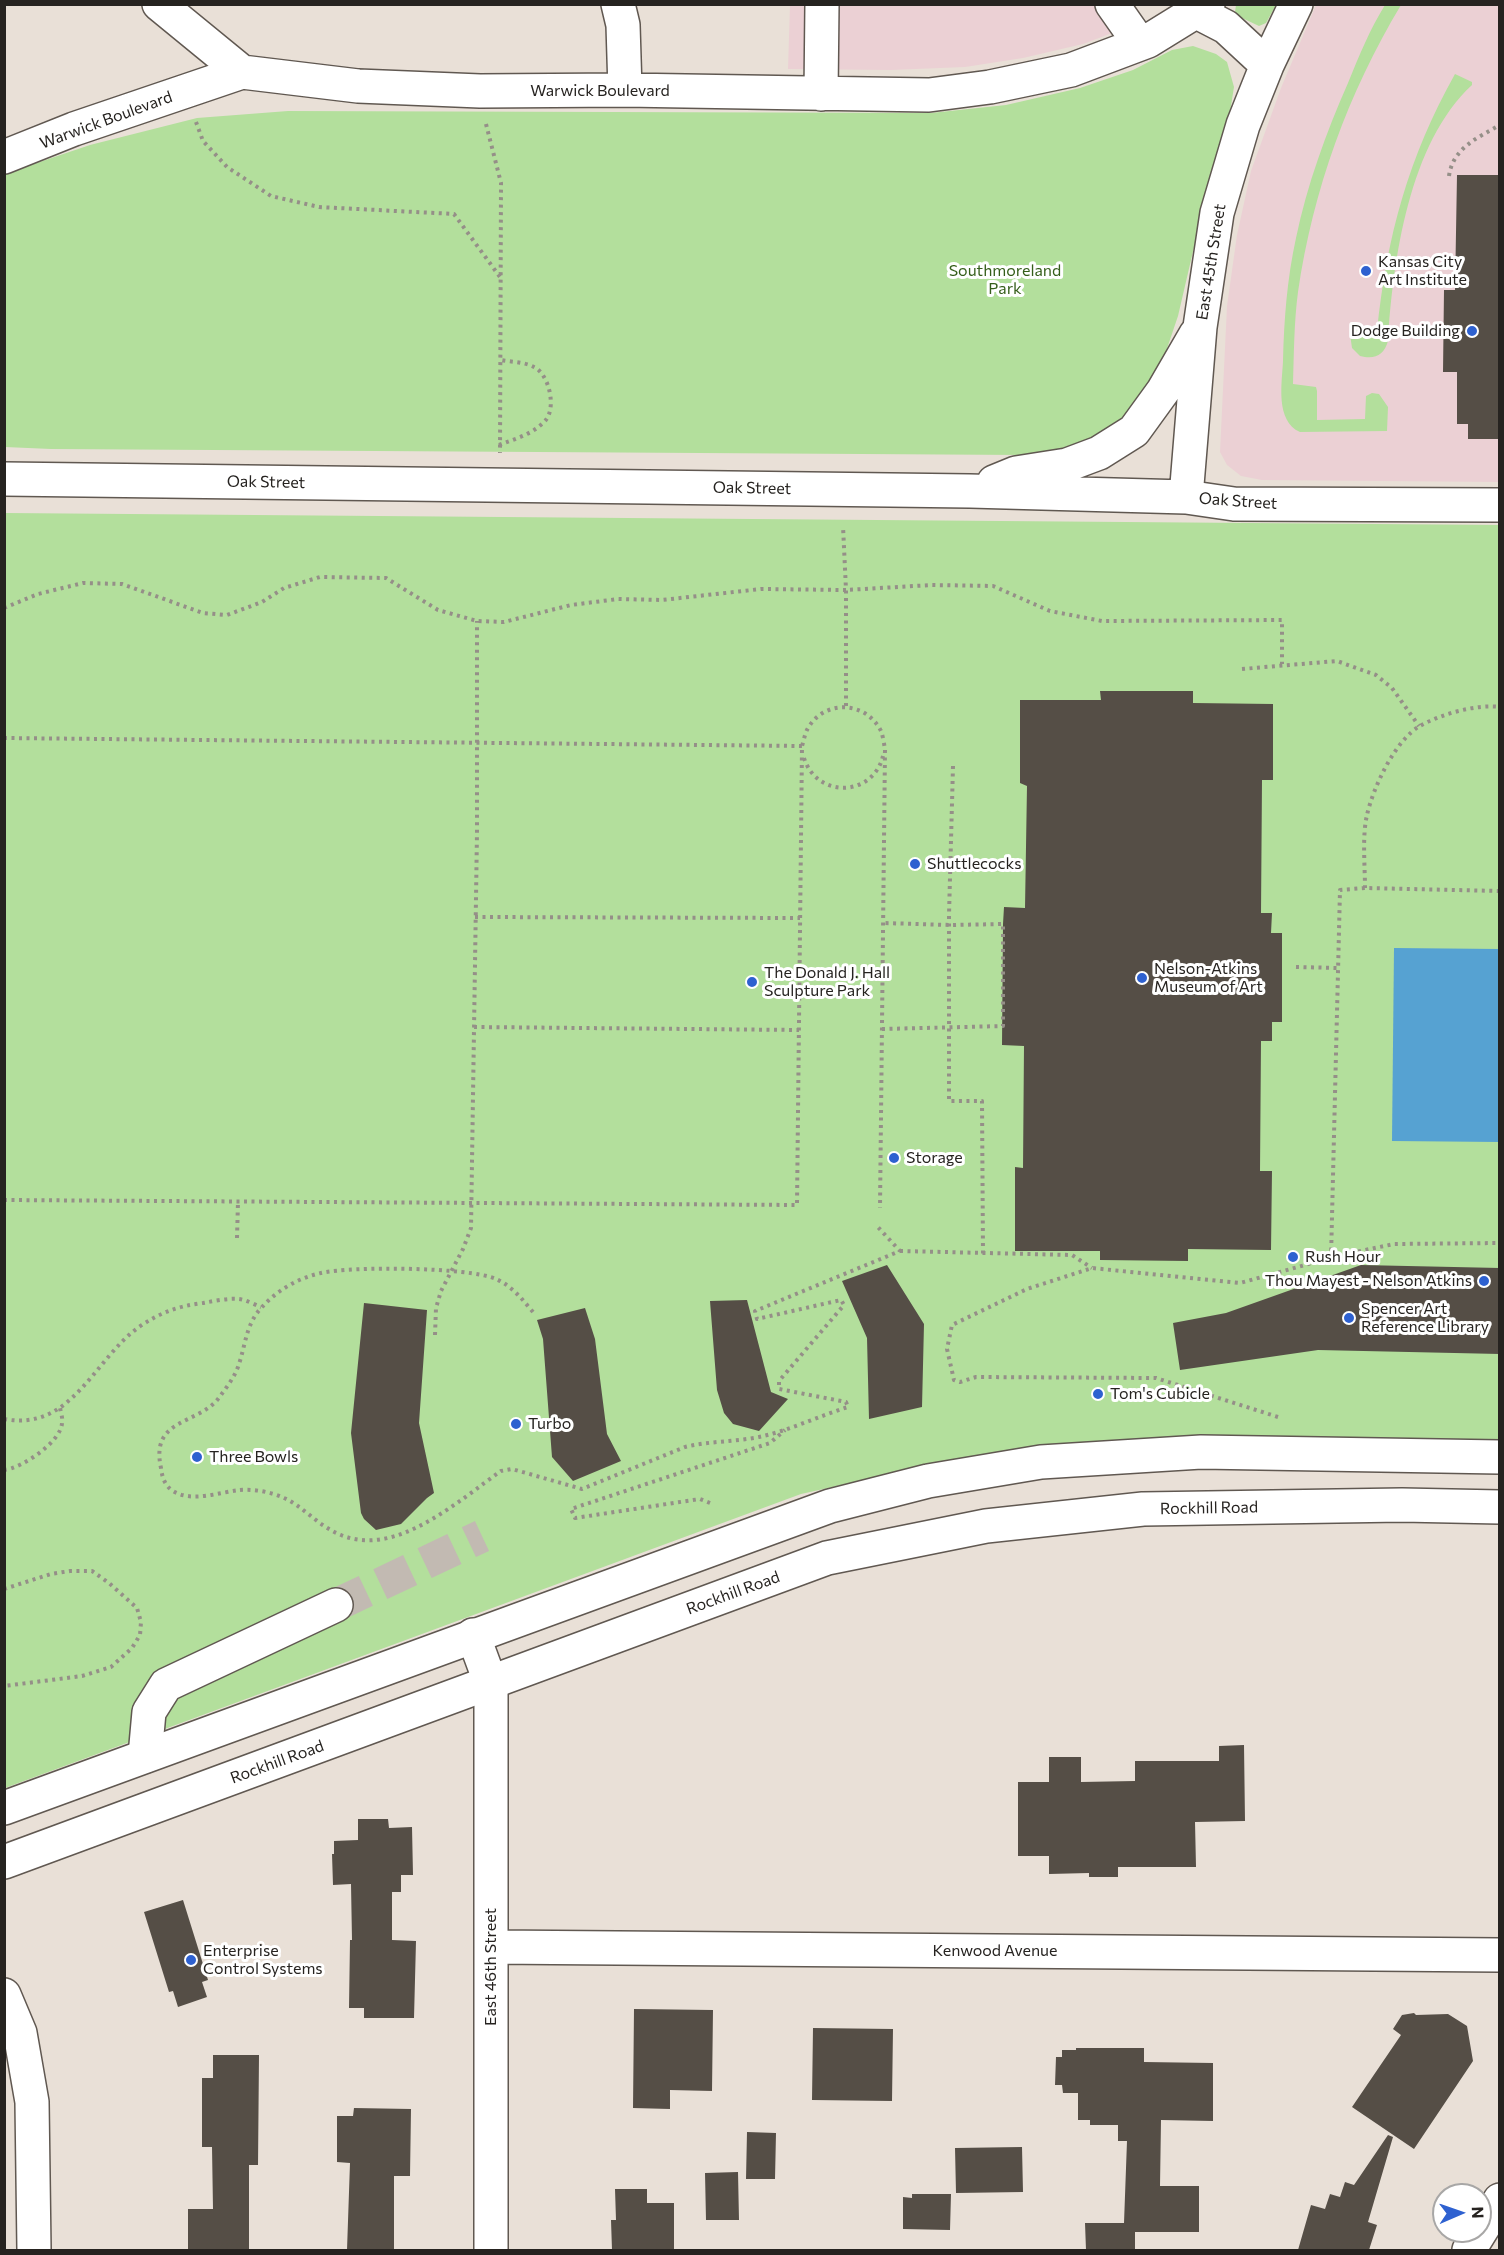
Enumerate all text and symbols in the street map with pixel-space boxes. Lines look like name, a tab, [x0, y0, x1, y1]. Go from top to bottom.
street label: Warwick Boulevard	[530, 81, 670, 101]
street label: Warwick Boulevard	[37, 87, 175, 153]
street label: East 45th Street	[1192, 202, 1230, 322]
place label: Kansas City Art Institute	[1378, 252, 1467, 290]
park label: Southmoreland Park	[949, 261, 1061, 299]
marker: Kansas City Art Institute	[1359, 264, 1373, 278]
place label: Dodge Building	[1351, 321, 1460, 341]
marker: Dodge Building	[1465, 324, 1479, 338]
street label: Oak Street	[227, 472, 305, 492]
street label: Oak Street	[713, 478, 791, 498]
street label: Oak Street	[1198, 489, 1278, 513]
place label: Shuttlecocks	[927, 854, 1021, 874]
marker: Shuttlecocks	[908, 857, 922, 871]
place label: Nelson-Atkins Museum of Art	[1154, 959, 1263, 997]
place label: The Donald J. Hall Sculpture Park	[764, 963, 890, 1001]
marker: Nelson-Atkins Museum of Art	[1135, 971, 1149, 985]
marker: The Donald J. Hall Sculpture Park	[745, 975, 759, 989]
place label: Storage	[906, 1148, 963, 1168]
marker: Storage	[887, 1151, 901, 1165]
place label: Rush Hour	[1305, 1247, 1381, 1267]
marker: Rush Hour	[1286, 1250, 1300, 1264]
place label: Thou Mayest - Nelson Atkins	[1265, 1271, 1472, 1291]
marker: Thou Mayest - Nelson Atkins	[1477, 1274, 1491, 1288]
place label: Spencer Art Reference Library	[1361, 1299, 1489, 1337]
marker: Spencer Art Reference Library	[1342, 1311, 1356, 1325]
place label: Tom's Cubicle	[1110, 1384, 1210, 1404]
marker: Tom's Cubicle	[1091, 1387, 1105, 1401]
place label: Turbo	[528, 1414, 571, 1434]
marker: Turbo	[509, 1417, 523, 1431]
place label: Three Bowls	[209, 1447, 298, 1467]
marker: Three Bowls	[190, 1450, 204, 1464]
street label: Rockhill Road	[1160, 1498, 1258, 1518]
street label: Rockhill Road	[684, 1567, 782, 1619]
street label: Rockhill Road	[228, 1736, 326, 1788]
street label: East 46th Street	[481, 1908, 501, 2026]
place label: Enterprise Control Systems	[203, 1941, 323, 1979]
street label: Kenwood Avenue	[933, 1941, 1057, 1961]
marker: Enterprise Control Systems	[184, 1953, 198, 1967]
north arrow	[1432, 2183, 1492, 2243]
text: N	[1469, 2206, 1488, 2219]

